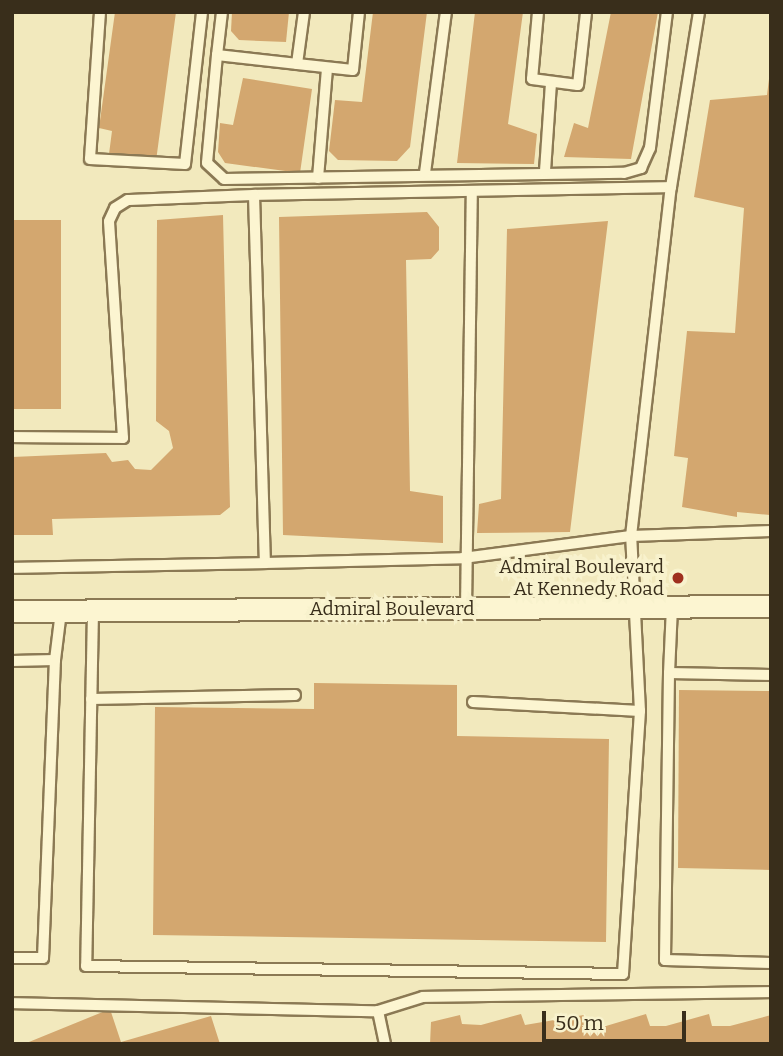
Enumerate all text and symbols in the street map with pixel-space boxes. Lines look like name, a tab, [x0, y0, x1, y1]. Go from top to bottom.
place label: Admiral Boulevard At Kennedy Road	[499, 556, 664, 600]
marker: Admiral Boulevard At Kennedy Road	[670, 570, 686, 586]
street label: Admiral Boulevard	[309, 598, 475, 620]
scale bar	[545, 996, 688, 1040]
text: 50 m	[555, 1010, 604, 1036]

